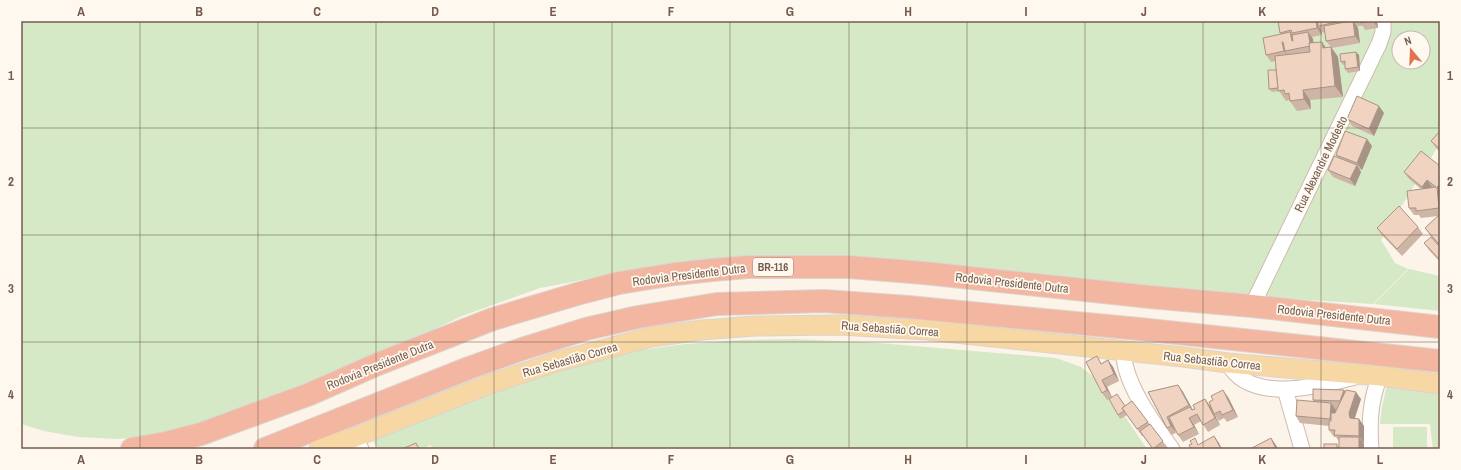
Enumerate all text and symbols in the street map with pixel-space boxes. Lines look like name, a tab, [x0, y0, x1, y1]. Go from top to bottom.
text: A	[77, 3, 85, 20]
text: B	[195, 3, 203, 20]
text: C	[313, 3, 321, 20]
text: D	[431, 3, 439, 20]
text: E	[549, 3, 557, 20]
text: F	[668, 3, 675, 20]
text: G	[786, 3, 794, 20]
text: H	[904, 3, 912, 20]
text: I	[1025, 3, 1028, 20]
text: J	[1141, 3, 1147, 20]
text: K	[1258, 3, 1266, 20]
text: L	[1377, 3, 1384, 20]
north arrow	[1391, 30, 1431, 70]
text: N	[1402, 33, 1413, 48]
text: 1	[8, 67, 14, 84]
text: 1	[1447, 67, 1453, 84]
street label: Rua Alexandre Modesto	[1291, 113, 1351, 215]
text: 2	[8, 173, 14, 190]
text: 2	[1447, 173, 1453, 190]
road number: BR-116	[753, 258, 793, 276]
street label: Rodovia Presidente Dutra	[632, 260, 747, 290]
street label: Rodovia Presidente Dutra	[955, 269, 1070, 297]
text: 3	[8, 280, 14, 297]
text: 3	[1447, 280, 1453, 297]
street label: Rodovia Presidente Dutra	[1277, 301, 1392, 329]
street label: Rua Sebastião Correa	[841, 318, 940, 340]
street label: Rodovia Presidente Dutra	[324, 336, 436, 394]
street label: Rua Sebastião Correa	[521, 339, 620, 381]
street label: Rua Sebastião Correa	[1162, 348, 1262, 374]
text: 4	[8, 386, 14, 403]
text: 4	[1447, 386, 1453, 403]
text: A	[77, 451, 85, 468]
text: B	[195, 451, 203, 468]
text: C	[313, 451, 321, 468]
text: D	[431, 451, 439, 468]
text: E	[549, 451, 557, 468]
text: F	[668, 451, 675, 468]
text: G	[786, 451, 794, 468]
text: H	[904, 451, 912, 468]
text: I	[1025, 451, 1028, 468]
text: J	[1141, 451, 1147, 468]
text: K	[1258, 451, 1266, 468]
text: L	[1377, 451, 1384, 468]

